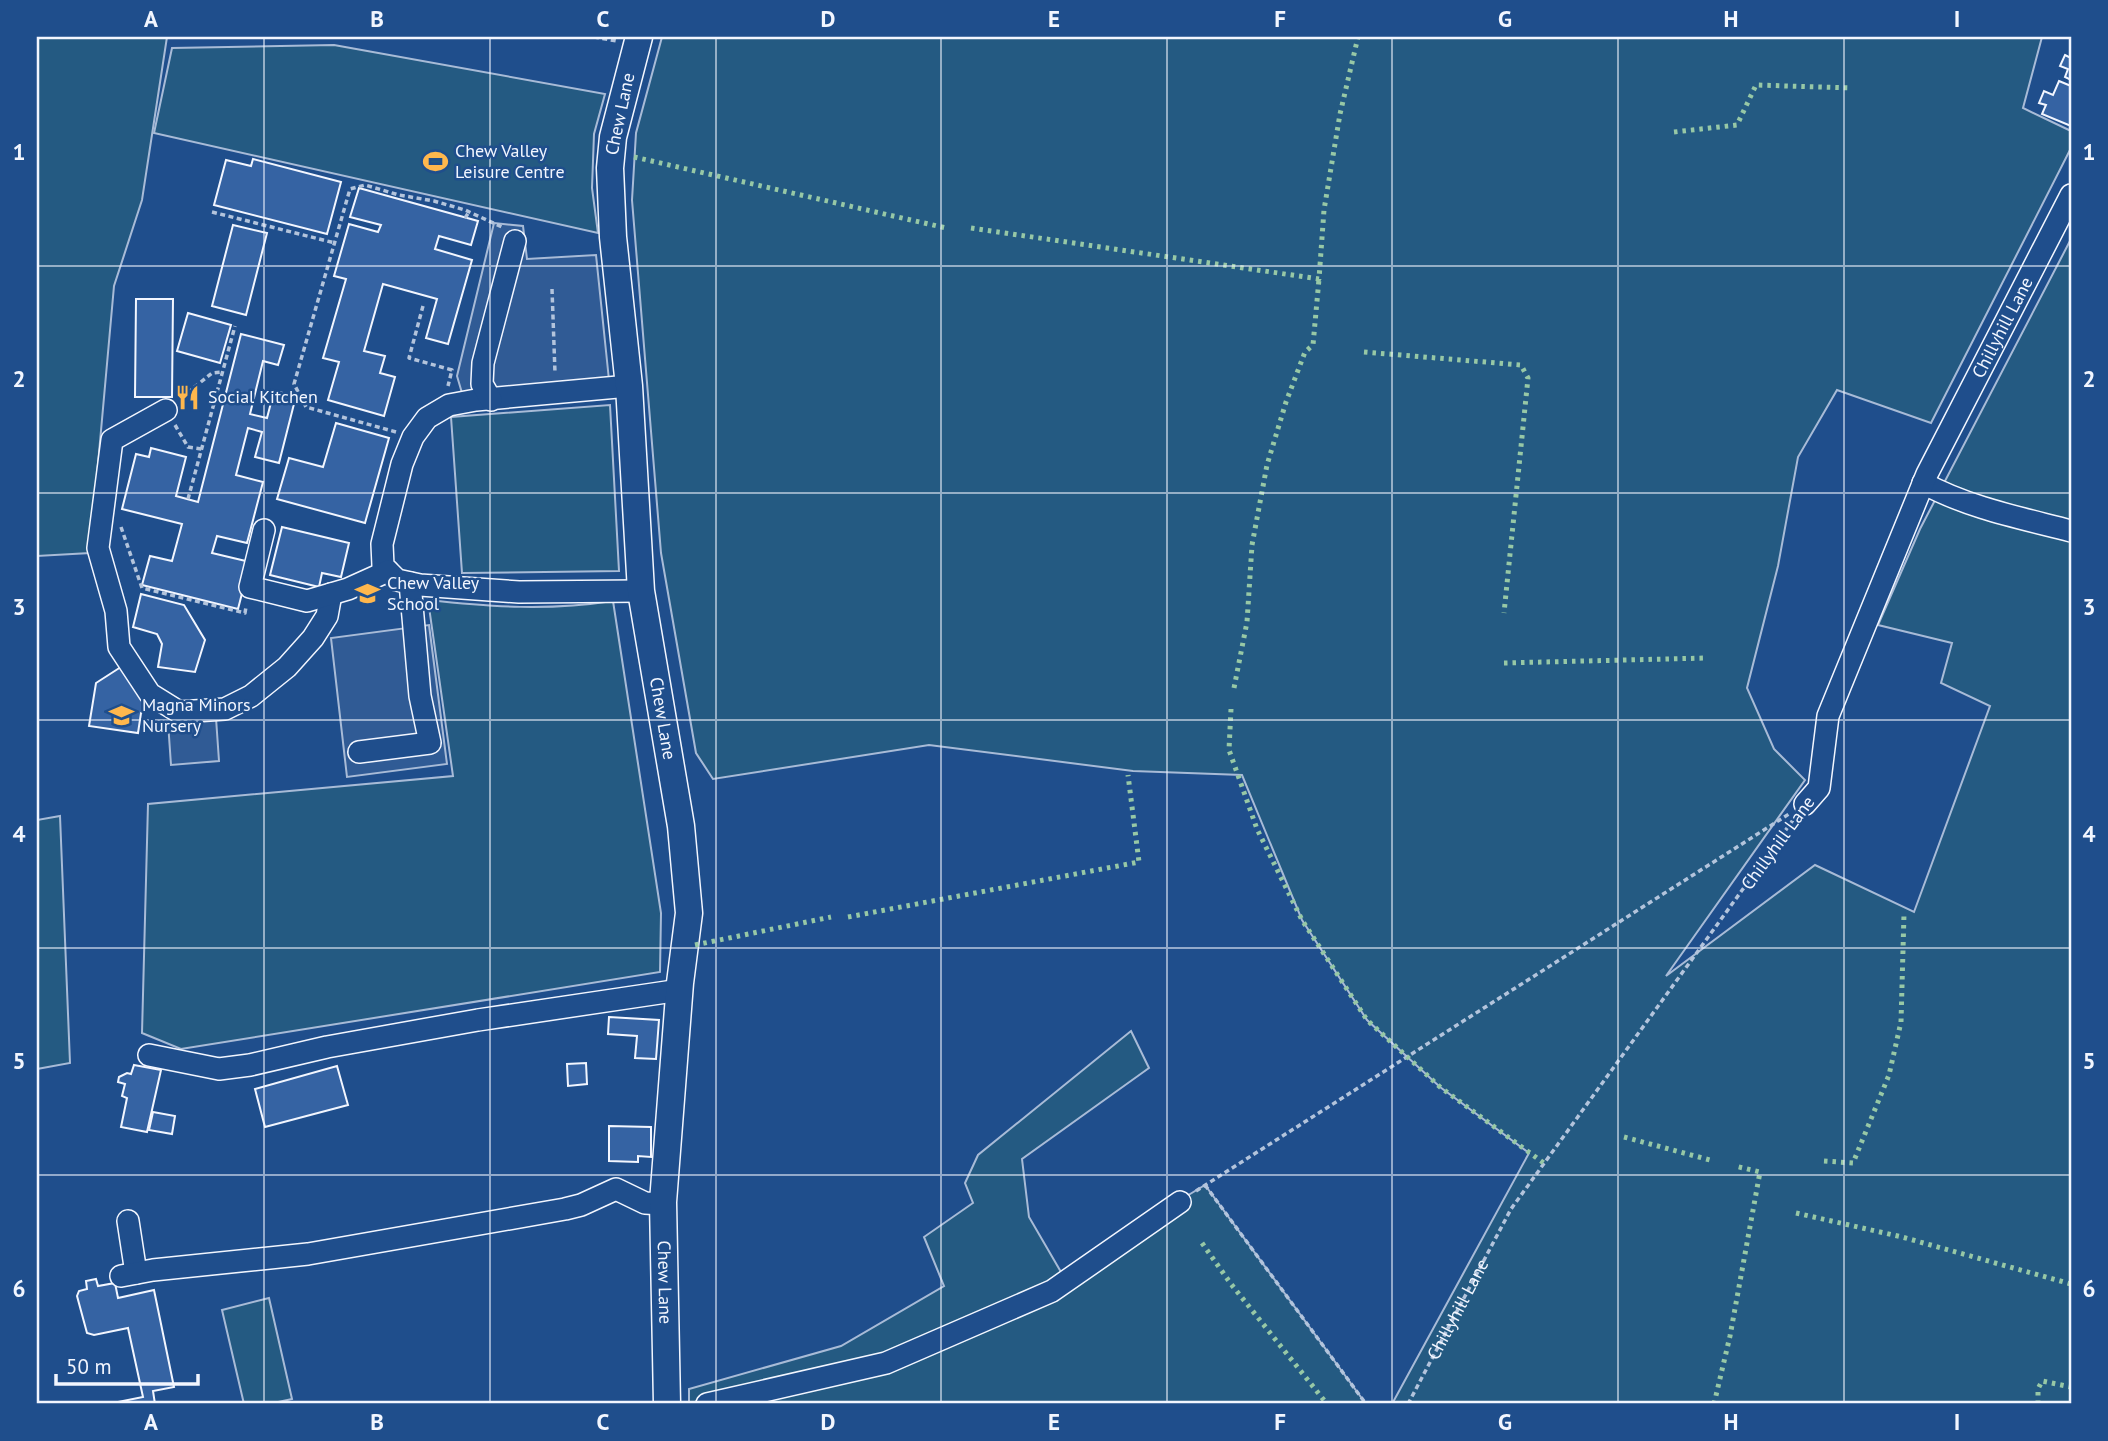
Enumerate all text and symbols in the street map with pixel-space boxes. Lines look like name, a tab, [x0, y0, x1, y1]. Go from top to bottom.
text: A	[144, 4, 158, 33]
text: B	[370, 4, 384, 33]
text: C	[597, 4, 610, 33]
text: D	[821, 4, 835, 33]
text: E	[1048, 4, 1060, 33]
text: F	[1274, 4, 1286, 33]
text: G	[1498, 4, 1512, 33]
text: H	[1724, 4, 1738, 33]
text: I	[1954, 4, 1960, 33]
street label: Chew Lane	[600, 71, 639, 157]
text: 1	[12, 137, 26, 166]
text: 1	[2082, 137, 2096, 166]
place label: Chew Valley Leisure Centre	[455, 139, 565, 183]
sports icon: Chew Valley Leisure Centre	[421, 147, 449, 175]
street label: Chillyhill Lane	[1966, 273, 2038, 382]
text: 2	[12, 364, 26, 393]
text: 2	[2082, 364, 2096, 393]
restaurant icon: Social Kitchen	[174, 383, 202, 411]
place label: Social Kitchen	[208, 385, 318, 408]
place label: Chew Valley School	[387, 571, 480, 615]
school or university icon: Chew Valley School	[353, 579, 381, 607]
text: 3	[12, 592, 26, 621]
text: 3	[2082, 592, 2096, 621]
street label: Chew Lane	[645, 675, 682, 761]
place label: Magna Minors Nursery	[142, 693, 251, 737]
school or university icon: Magna Minors Nursery	[108, 701, 136, 729]
street label: Chillyhill Lane	[1736, 791, 1819, 894]
text: 4	[12, 819, 26, 848]
text: 4	[2082, 819, 2096, 848]
text: 5	[12, 1046, 26, 1075]
text: 5	[2082, 1046, 2096, 1075]
street label: Chew Lane	[653, 1240, 677, 1324]
street label: Chillyhill Lane	[1421, 1255, 1494, 1364]
text: 6	[12, 1274, 26, 1303]
text: 6	[2082, 1274, 2096, 1303]
scale bar	[56, 1343, 198, 1387]
text: 50 m	[66, 1353, 112, 1380]
text: A	[144, 1407, 158, 1436]
text: B	[370, 1407, 384, 1436]
text: C	[597, 1407, 610, 1436]
text: D	[821, 1407, 835, 1436]
text: E	[1048, 1407, 1060, 1436]
text: F	[1274, 1407, 1286, 1436]
text: G	[1498, 1407, 1512, 1436]
text: H	[1724, 1407, 1738, 1436]
text: I	[1954, 1407, 1960, 1436]

